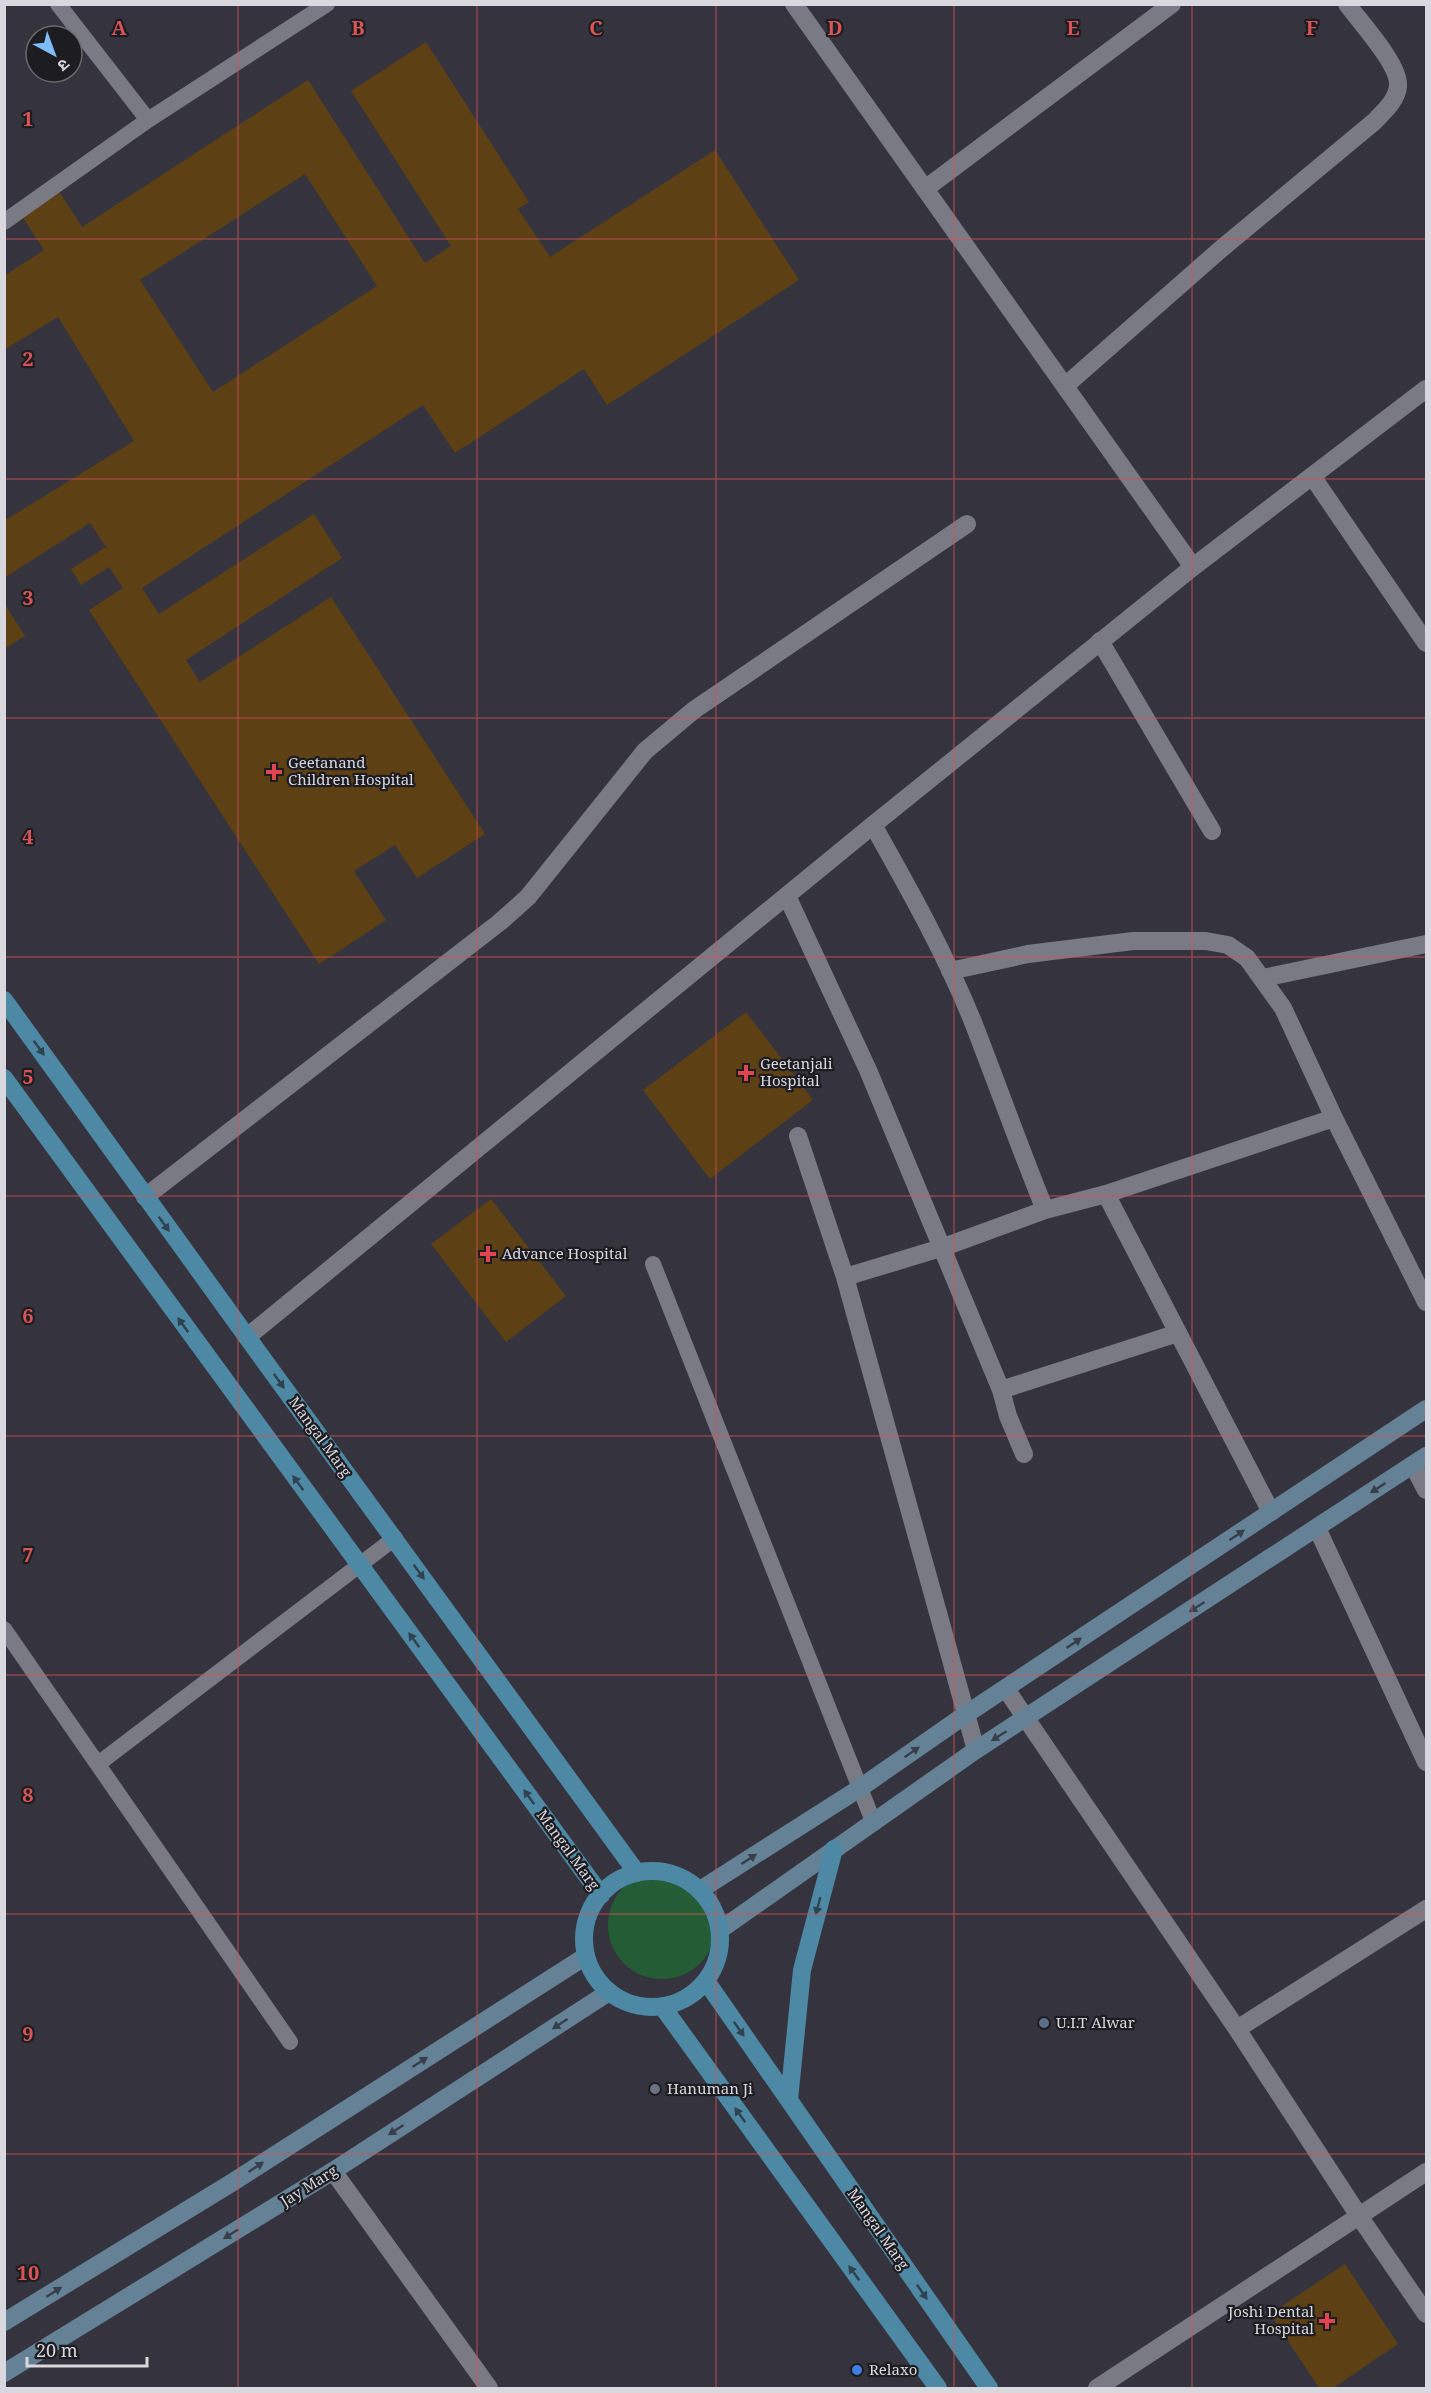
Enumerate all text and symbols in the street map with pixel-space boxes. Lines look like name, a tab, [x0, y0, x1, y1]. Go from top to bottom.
text: A	[111, 14, 127, 41]
text: B	[351, 14, 365, 41]
text: C	[589, 14, 603, 41]
text: D	[827, 14, 843, 41]
text: E	[1066, 14, 1080, 41]
text: F	[1306, 14, 1318, 41]
north arrow	[24, 24, 84, 84]
text: उ	[53, 54, 75, 77]
text: 1	[22, 105, 34, 132]
text: 2	[22, 345, 34, 372]
text: 3	[22, 584, 34, 611]
place label: Geetanand Children Hospital	[288, 752, 414, 789]
marker: Geetanand Children Hospital	[265, 763, 283, 781]
text: 4	[22, 823, 34, 850]
one-way arrow	[32, 1041, 44, 1056]
place label: Geetanjali Hospital	[760, 1053, 833, 1090]
text: 5	[22, 1063, 34, 1090]
marker: Geetanjali Hospital	[737, 1064, 755, 1082]
one-way arrow	[158, 1216, 170, 1231]
place label: Advance Hospital	[502, 1243, 628, 1263]
marker: Advance Hospital	[479, 1245, 497, 1263]
text: 6	[22, 1302, 34, 1329]
one-way arrow	[177, 1318, 189, 1334]
one-way arrow	[273, 1373, 285, 1389]
street label: Mangal Marg	[285, 1392, 357, 1481]
one-way arrow	[293, 1475, 305, 1490]
one-way arrow	[1370, 1482, 1386, 1494]
one-way arrow	[1228, 1529, 1244, 1541]
text: 7	[22, 1541, 34, 1568]
one-way arrow	[413, 1565, 425, 1580]
one-way arrow	[1189, 1601, 1205, 1612]
one-way arrow	[408, 1632, 420, 1647]
one-way arrow	[1066, 1638, 1082, 1649]
one-way arrow	[991, 1730, 1007, 1742]
one-way arrow	[904, 1746, 920, 1758]
text: 8	[22, 1781, 34, 1808]
one-way arrow	[523, 1790, 535, 1806]
street label: Mangal Marg	[533, 1805, 605, 1894]
one-way arrow	[741, 1853, 757, 1864]
one-way arrow	[813, 1897, 823, 1915]
place label: U.I.T Alwar	[1056, 2012, 1135, 2032]
marker: U.I.T Alwar	[1037, 2016, 1051, 2030]
one-way arrow	[552, 2018, 568, 2029]
text: 9	[22, 2020, 34, 2047]
one-way arrow	[733, 2020, 745, 2036]
one-way arrow	[412, 2057, 428, 2068]
place label: Hanuman Ji	[667, 2078, 753, 2098]
marker: Hanuman Ji	[648, 2082, 662, 2096]
one-way arrow	[734, 2107, 746, 2123]
one-way arrow	[388, 2124, 404, 2135]
street label: Jay Marg	[275, 2160, 341, 2211]
one-way arrow	[248, 2162, 264, 2173]
street label: Mangal Marg	[843, 2184, 914, 2273]
one-way arrow	[223, 2228, 239, 2239]
text: 10	[17, 2259, 39, 2286]
one-way arrow	[848, 2265, 860, 2281]
one-way arrow	[916, 2284, 928, 2300]
one-way arrow	[46, 2286, 62, 2297]
place label: Joshi Dental Hospital	[1227, 2301, 1314, 2338]
marker: Joshi Dental Hospital	[1318, 2312, 1336, 2330]
scale bar	[27, 2330, 147, 2368]
text: 20 m	[36, 2338, 78, 2362]
place label: Relaxo	[869, 2359, 917, 2379]
marker: Relaxo	[850, 2363, 864, 2377]

